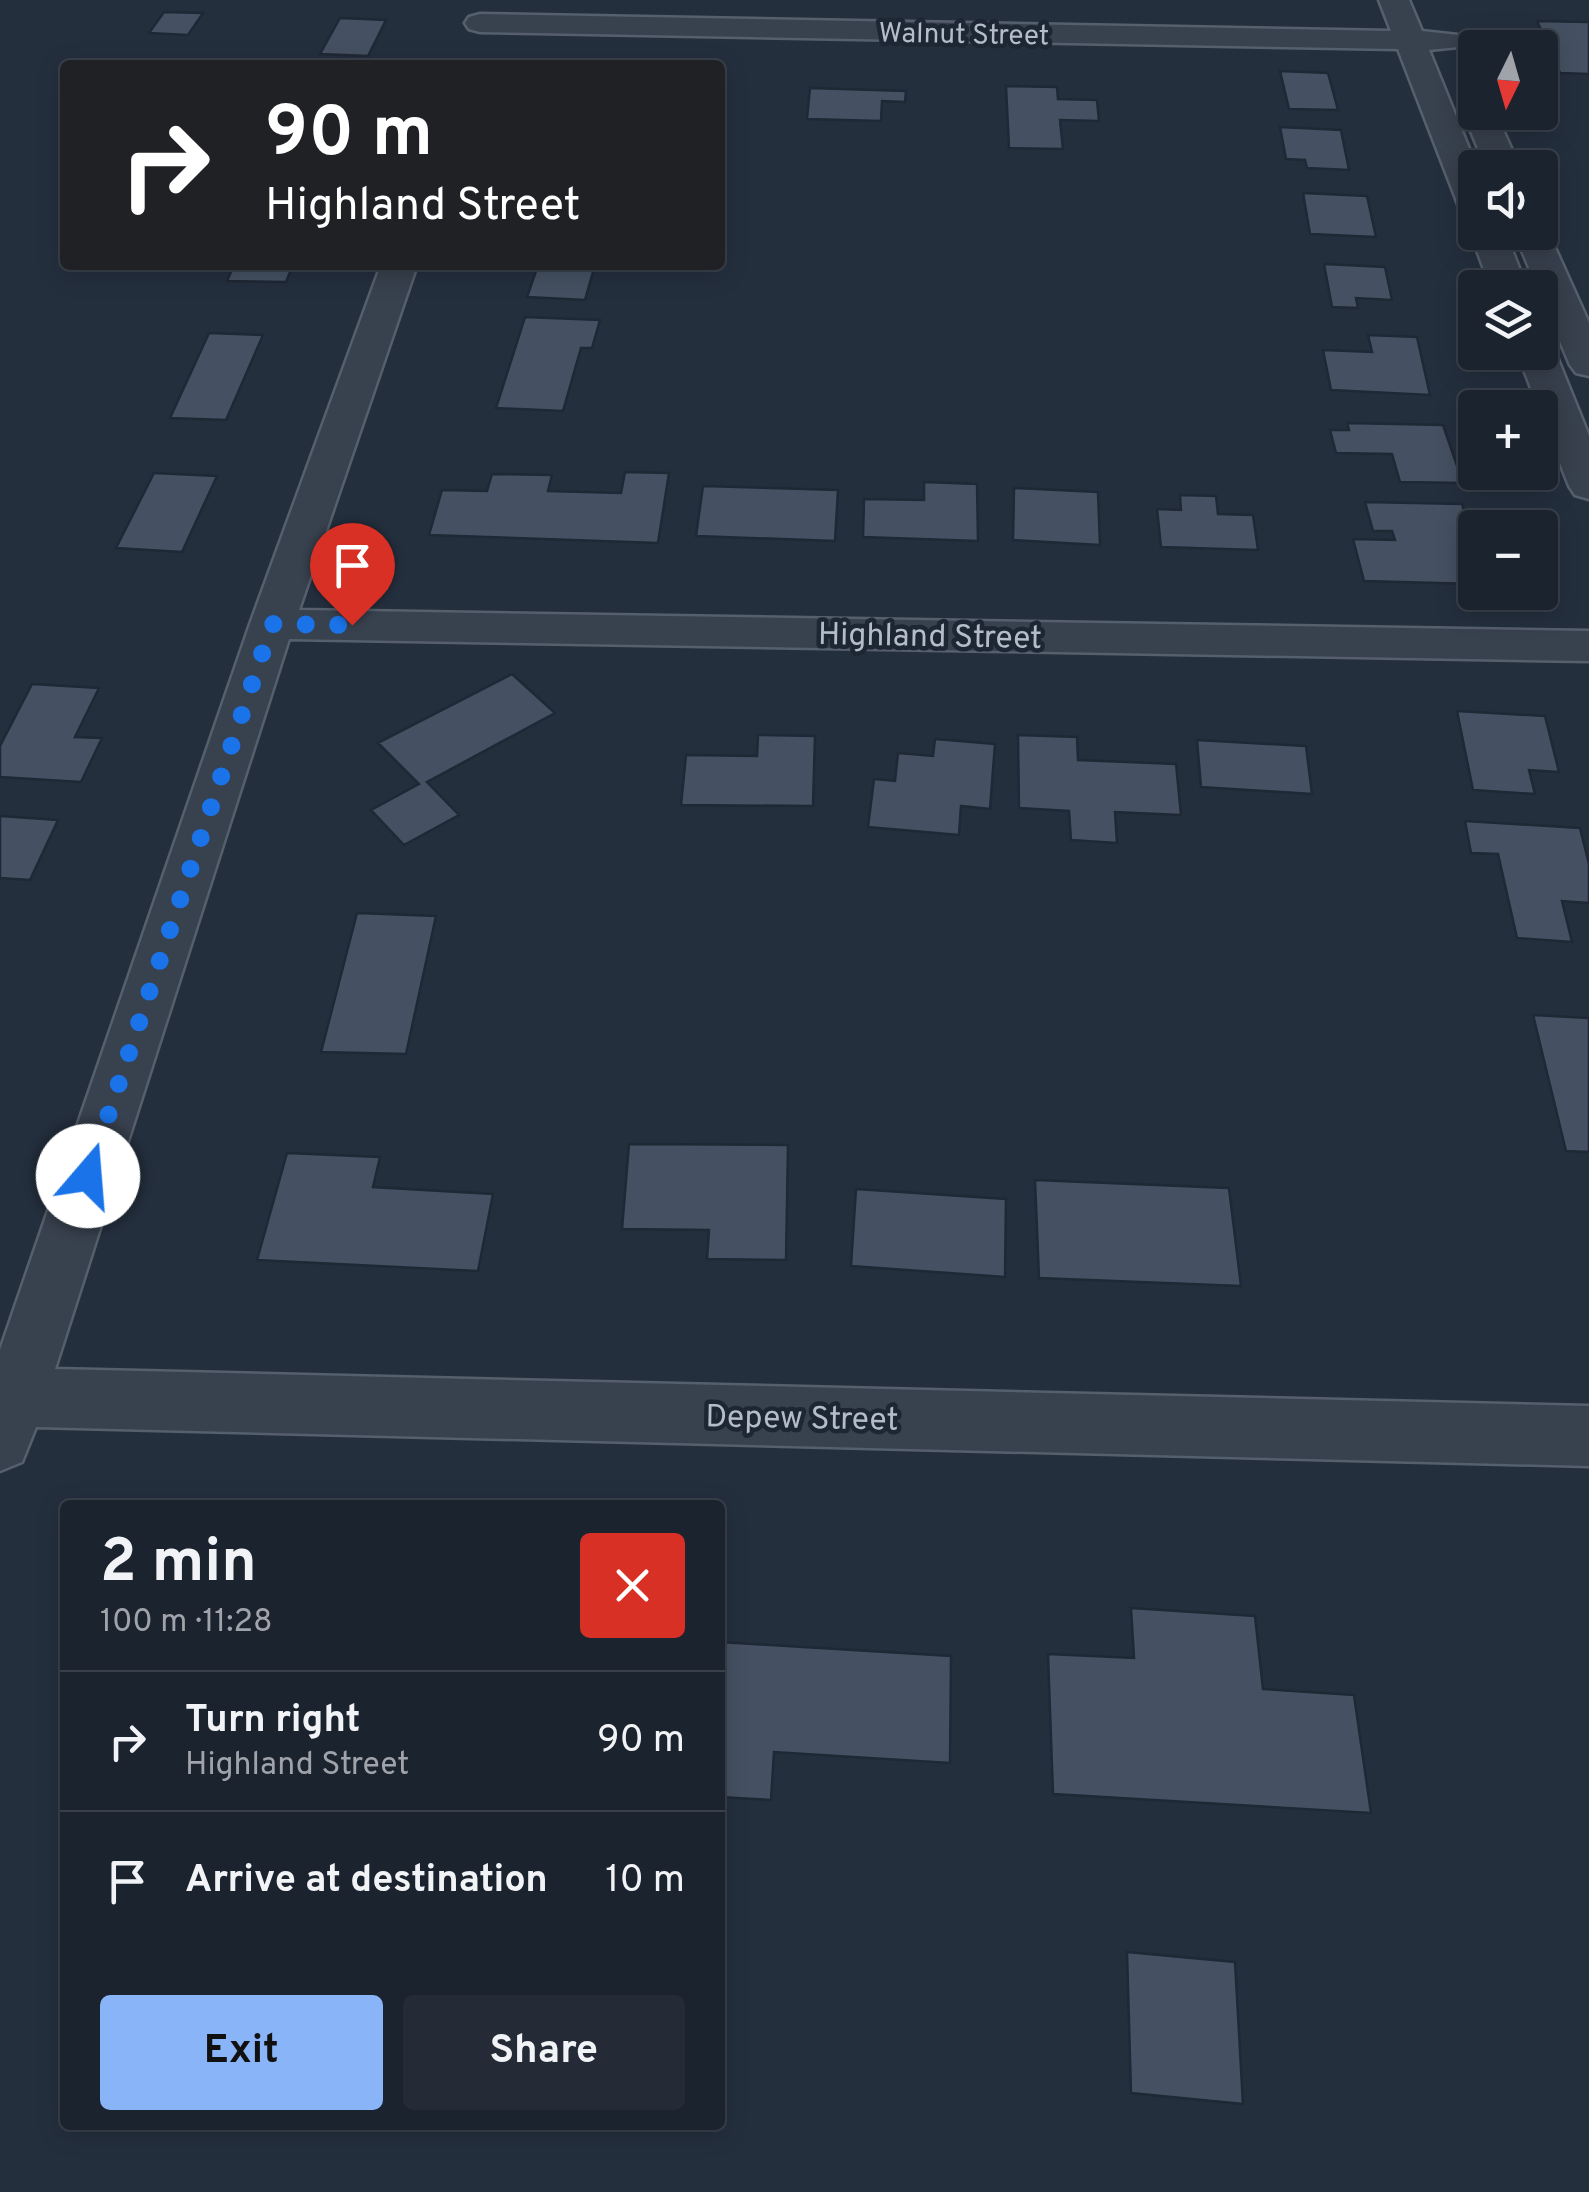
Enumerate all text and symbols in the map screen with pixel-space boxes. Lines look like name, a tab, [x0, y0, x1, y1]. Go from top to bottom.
street label: Walnut Street	[878, 17, 1050, 55]
north arrow	[1458, 30, 1558, 130]
map controls	[1458, 30, 1558, 610]
text: 90 m	[265, 92, 433, 181]
icon: right	[100, 100, 230, 230]
button: sound	[1458, 150, 1558, 250]
text: Highland Street	[265, 179, 580, 236]
button: layers	[1458, 270, 1558, 370]
button: +	[1458, 390, 1558, 490]
button: −	[1458, 510, 1558, 610]
pin	[310, 523, 395, 626]
icon: arrive	[325, 538, 380, 593]
street label: Highland Street	[817, 616, 1042, 660]
position arrow	[36, 1124, 140, 1228]
street label: Depew Street	[705, 1398, 899, 1442]
text: 2 min	[100, 1527, 257, 1603]
button: close	[580, 1533, 685, 1638]
text: 100 m · 11:28	[100, 1603, 273, 1643]
text: Turn right	[185, 1697, 360, 1746]
icon: right	[100, 1714, 155, 1769]
text: 90 m	[597, 1717, 685, 1766]
text: Highland Street	[185, 1746, 409, 1786]
icon: arrive	[100, 1854, 155, 1909]
text: Arrive at destination	[185, 1857, 548, 1906]
text: 10 m	[605, 1857, 685, 1906]
button: Exit	[100, 1995, 383, 2110]
button: Share	[403, 1995, 685, 2110]

